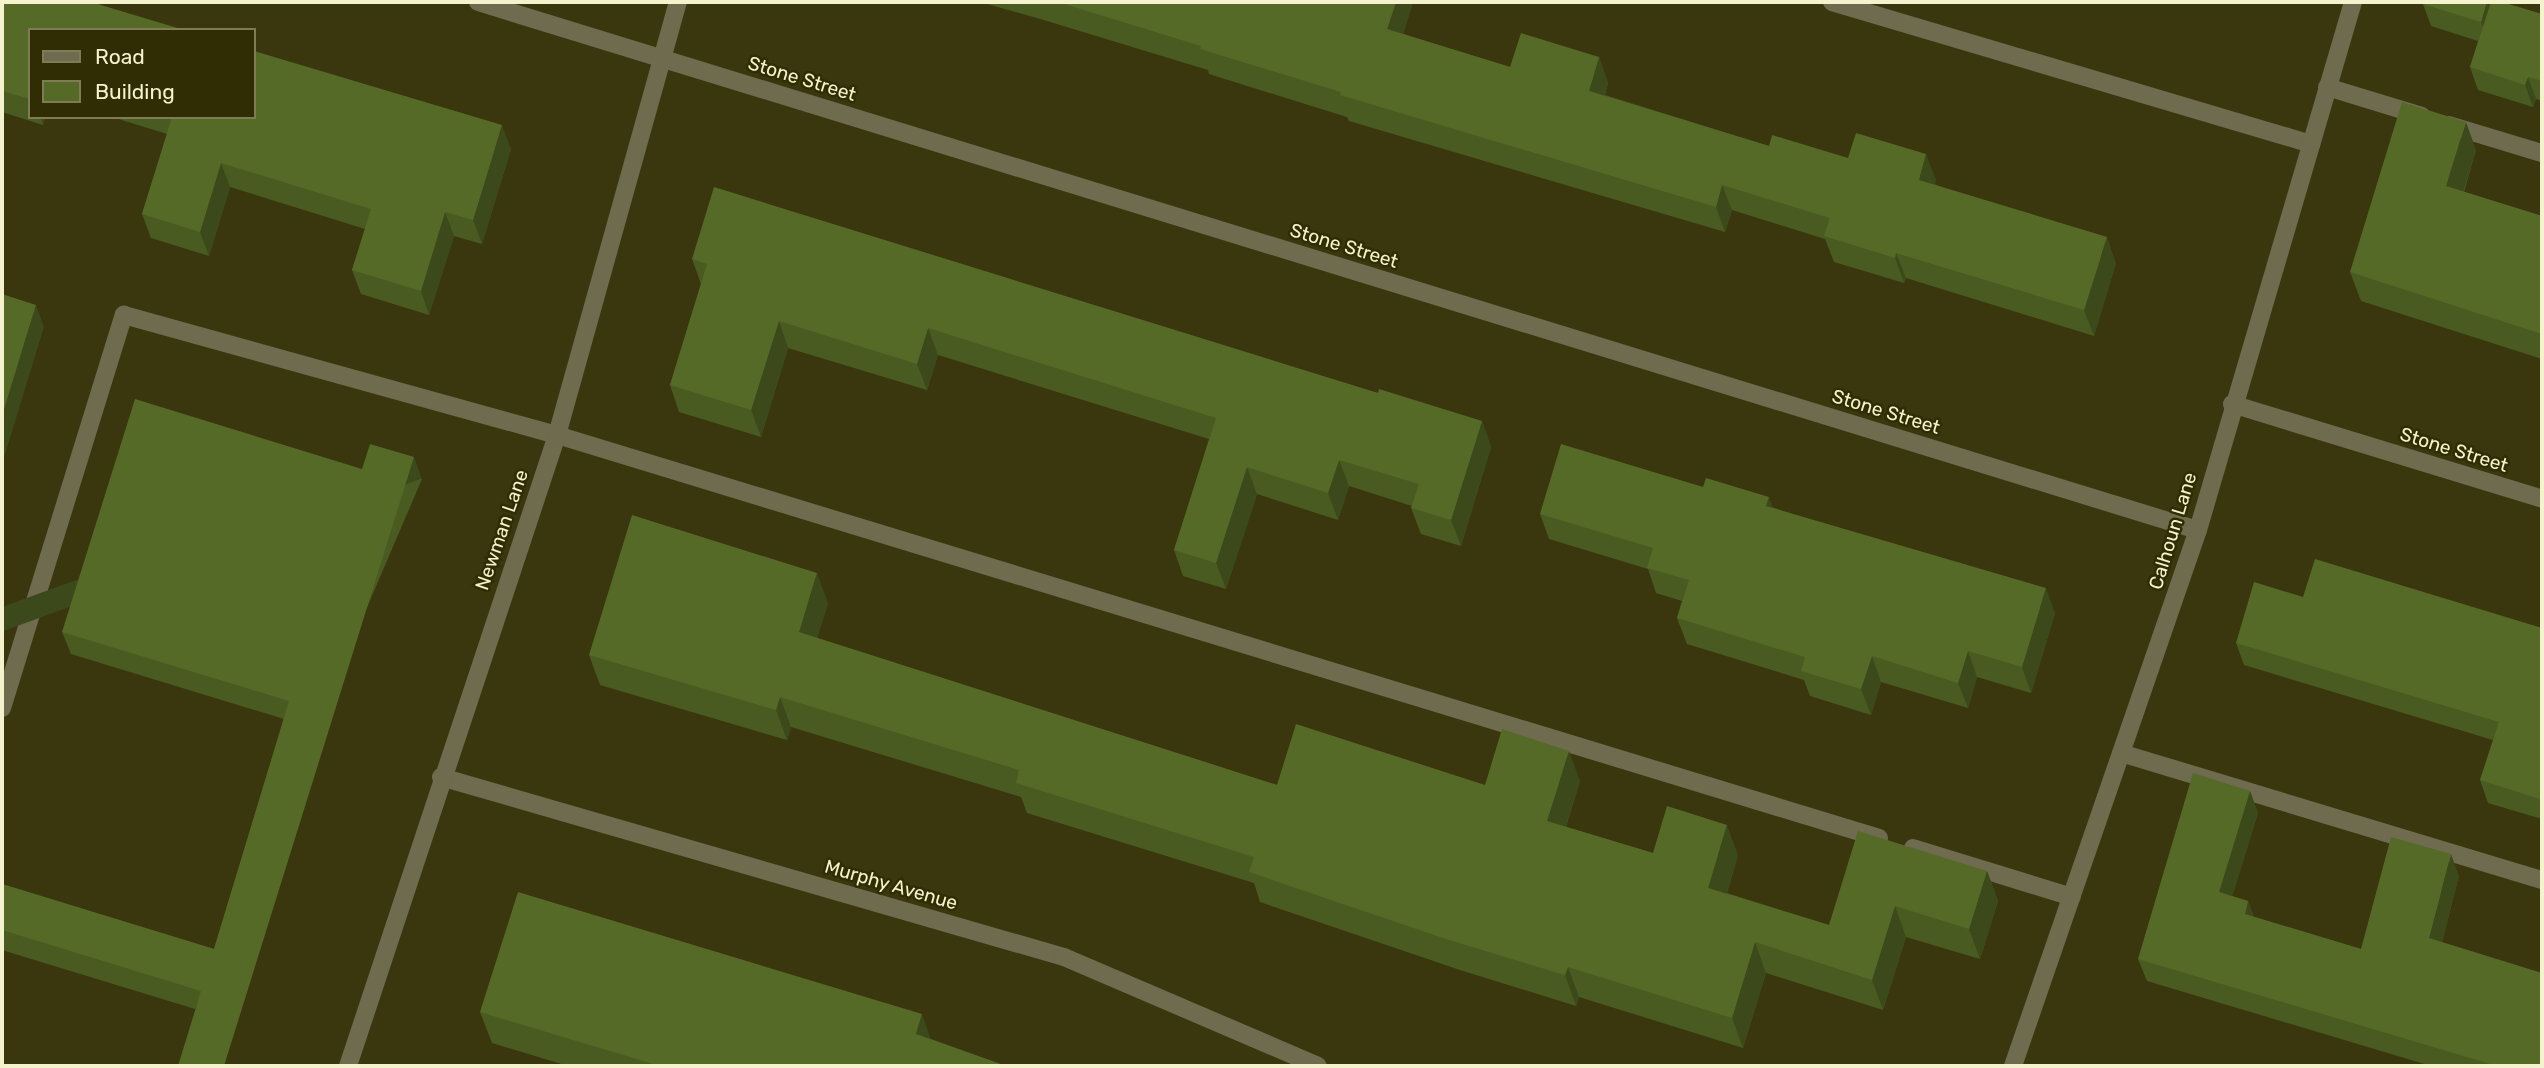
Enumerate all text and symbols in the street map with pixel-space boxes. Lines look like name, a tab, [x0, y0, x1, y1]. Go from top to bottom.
legend	[28, 28, 256, 119]
text: Road	[95, 44, 145, 69]
street label: Stone Street	[745, 52, 859, 106]
text: Building	[95, 79, 175, 104]
street label: Stone Street	[1287, 219, 1401, 273]
street label: Stone Street	[1829, 385, 1943, 439]
street label: Stone Street	[2397, 423, 2511, 477]
street label: Newman Lane	[471, 467, 533, 593]
street label: Calhoun Lane	[2144, 470, 2202, 592]
street label: Murphy Avenue	[822, 855, 960, 915]

